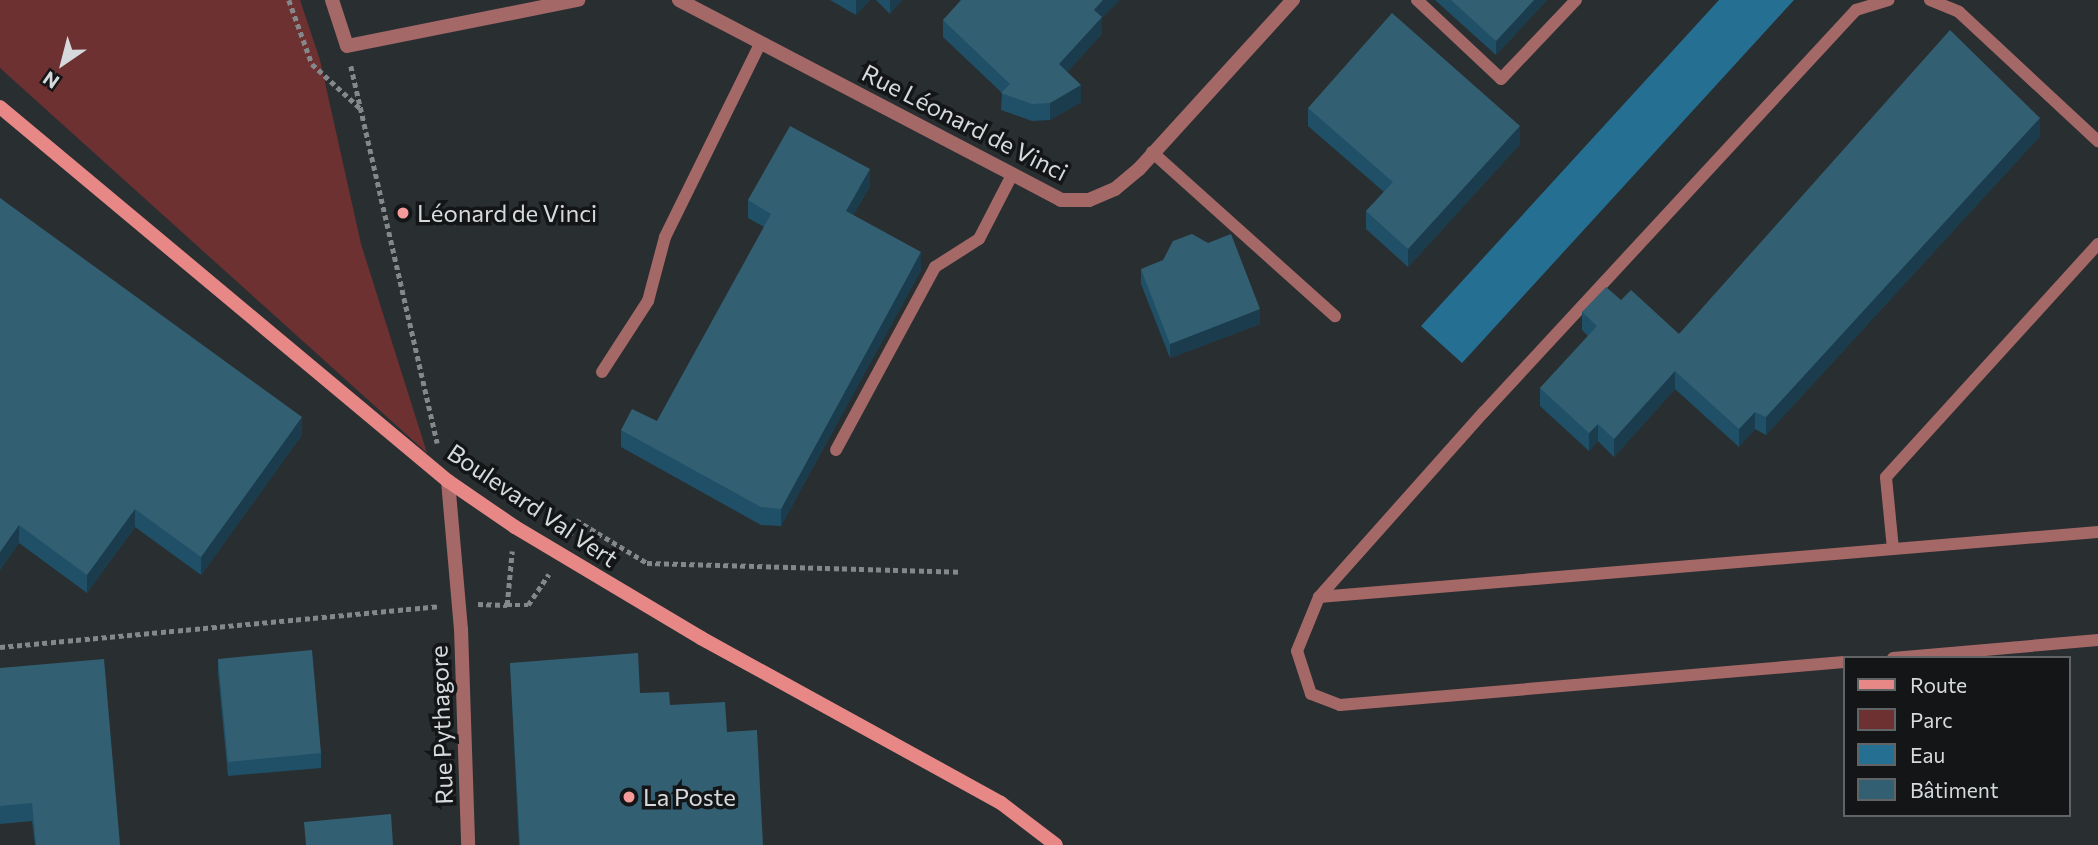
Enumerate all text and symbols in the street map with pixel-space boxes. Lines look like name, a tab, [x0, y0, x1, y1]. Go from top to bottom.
north arrow	[28, 28, 98, 98]
street label: Rue Léonard de Vinci	[857, 58, 1073, 186]
text: N	[38, 67, 63, 94]
place label: Léonard de Vinci	[417, 199, 597, 227]
marker: Léonard de Vinci	[395, 205, 411, 221]
street label: Boulevard Val Vert	[442, 437, 624, 573]
street label: Rue Pythagore	[424, 645, 458, 805]
legend	[1842, 656, 2070, 817]
text: Route	[1910, 672, 1967, 697]
text: Parc	[1910, 707, 1953, 732]
text: Eau	[1910, 742, 1945, 767]
text: Bâtiment	[1910, 777, 1999, 802]
place label: La Poste	[643, 783, 736, 811]
marker: La Poste	[621, 789, 637, 805]

